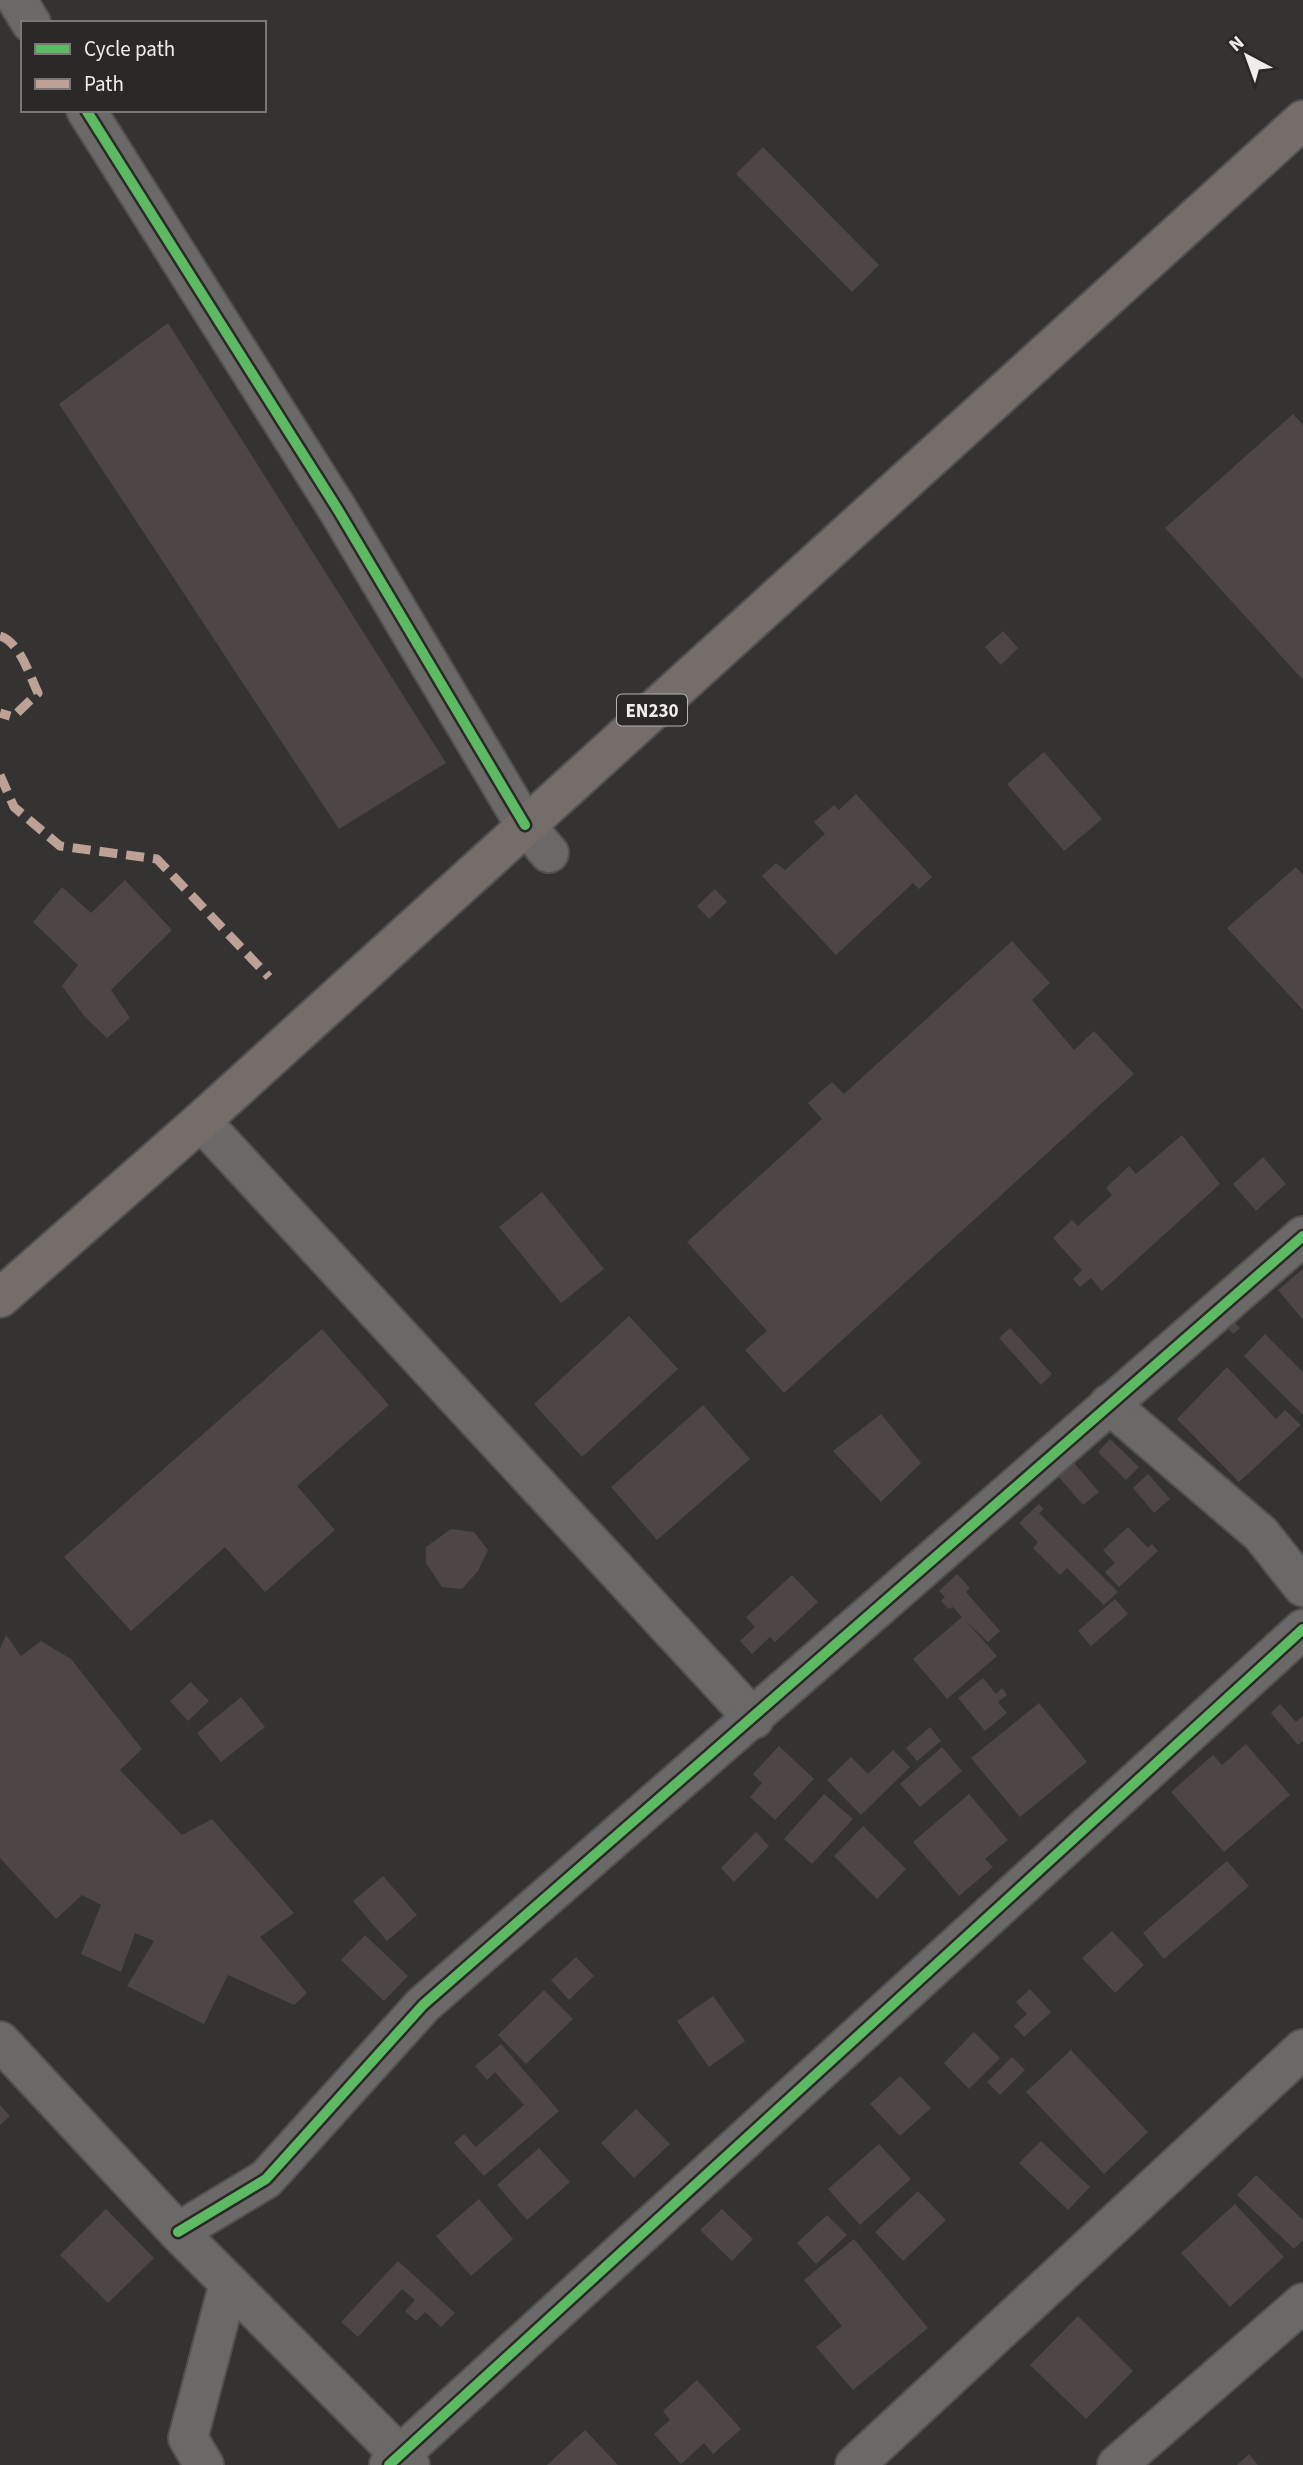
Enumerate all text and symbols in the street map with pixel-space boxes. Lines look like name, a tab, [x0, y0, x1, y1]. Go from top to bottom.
legend	[21, 21, 266, 112]
north arrow	[1212, 21, 1282, 91]
text: N	[1223, 30, 1250, 59]
text: Cycle path	[84, 34, 175, 64]
text: Path	[84, 69, 124, 99]
road number: EN230	[617, 694, 687, 726]

